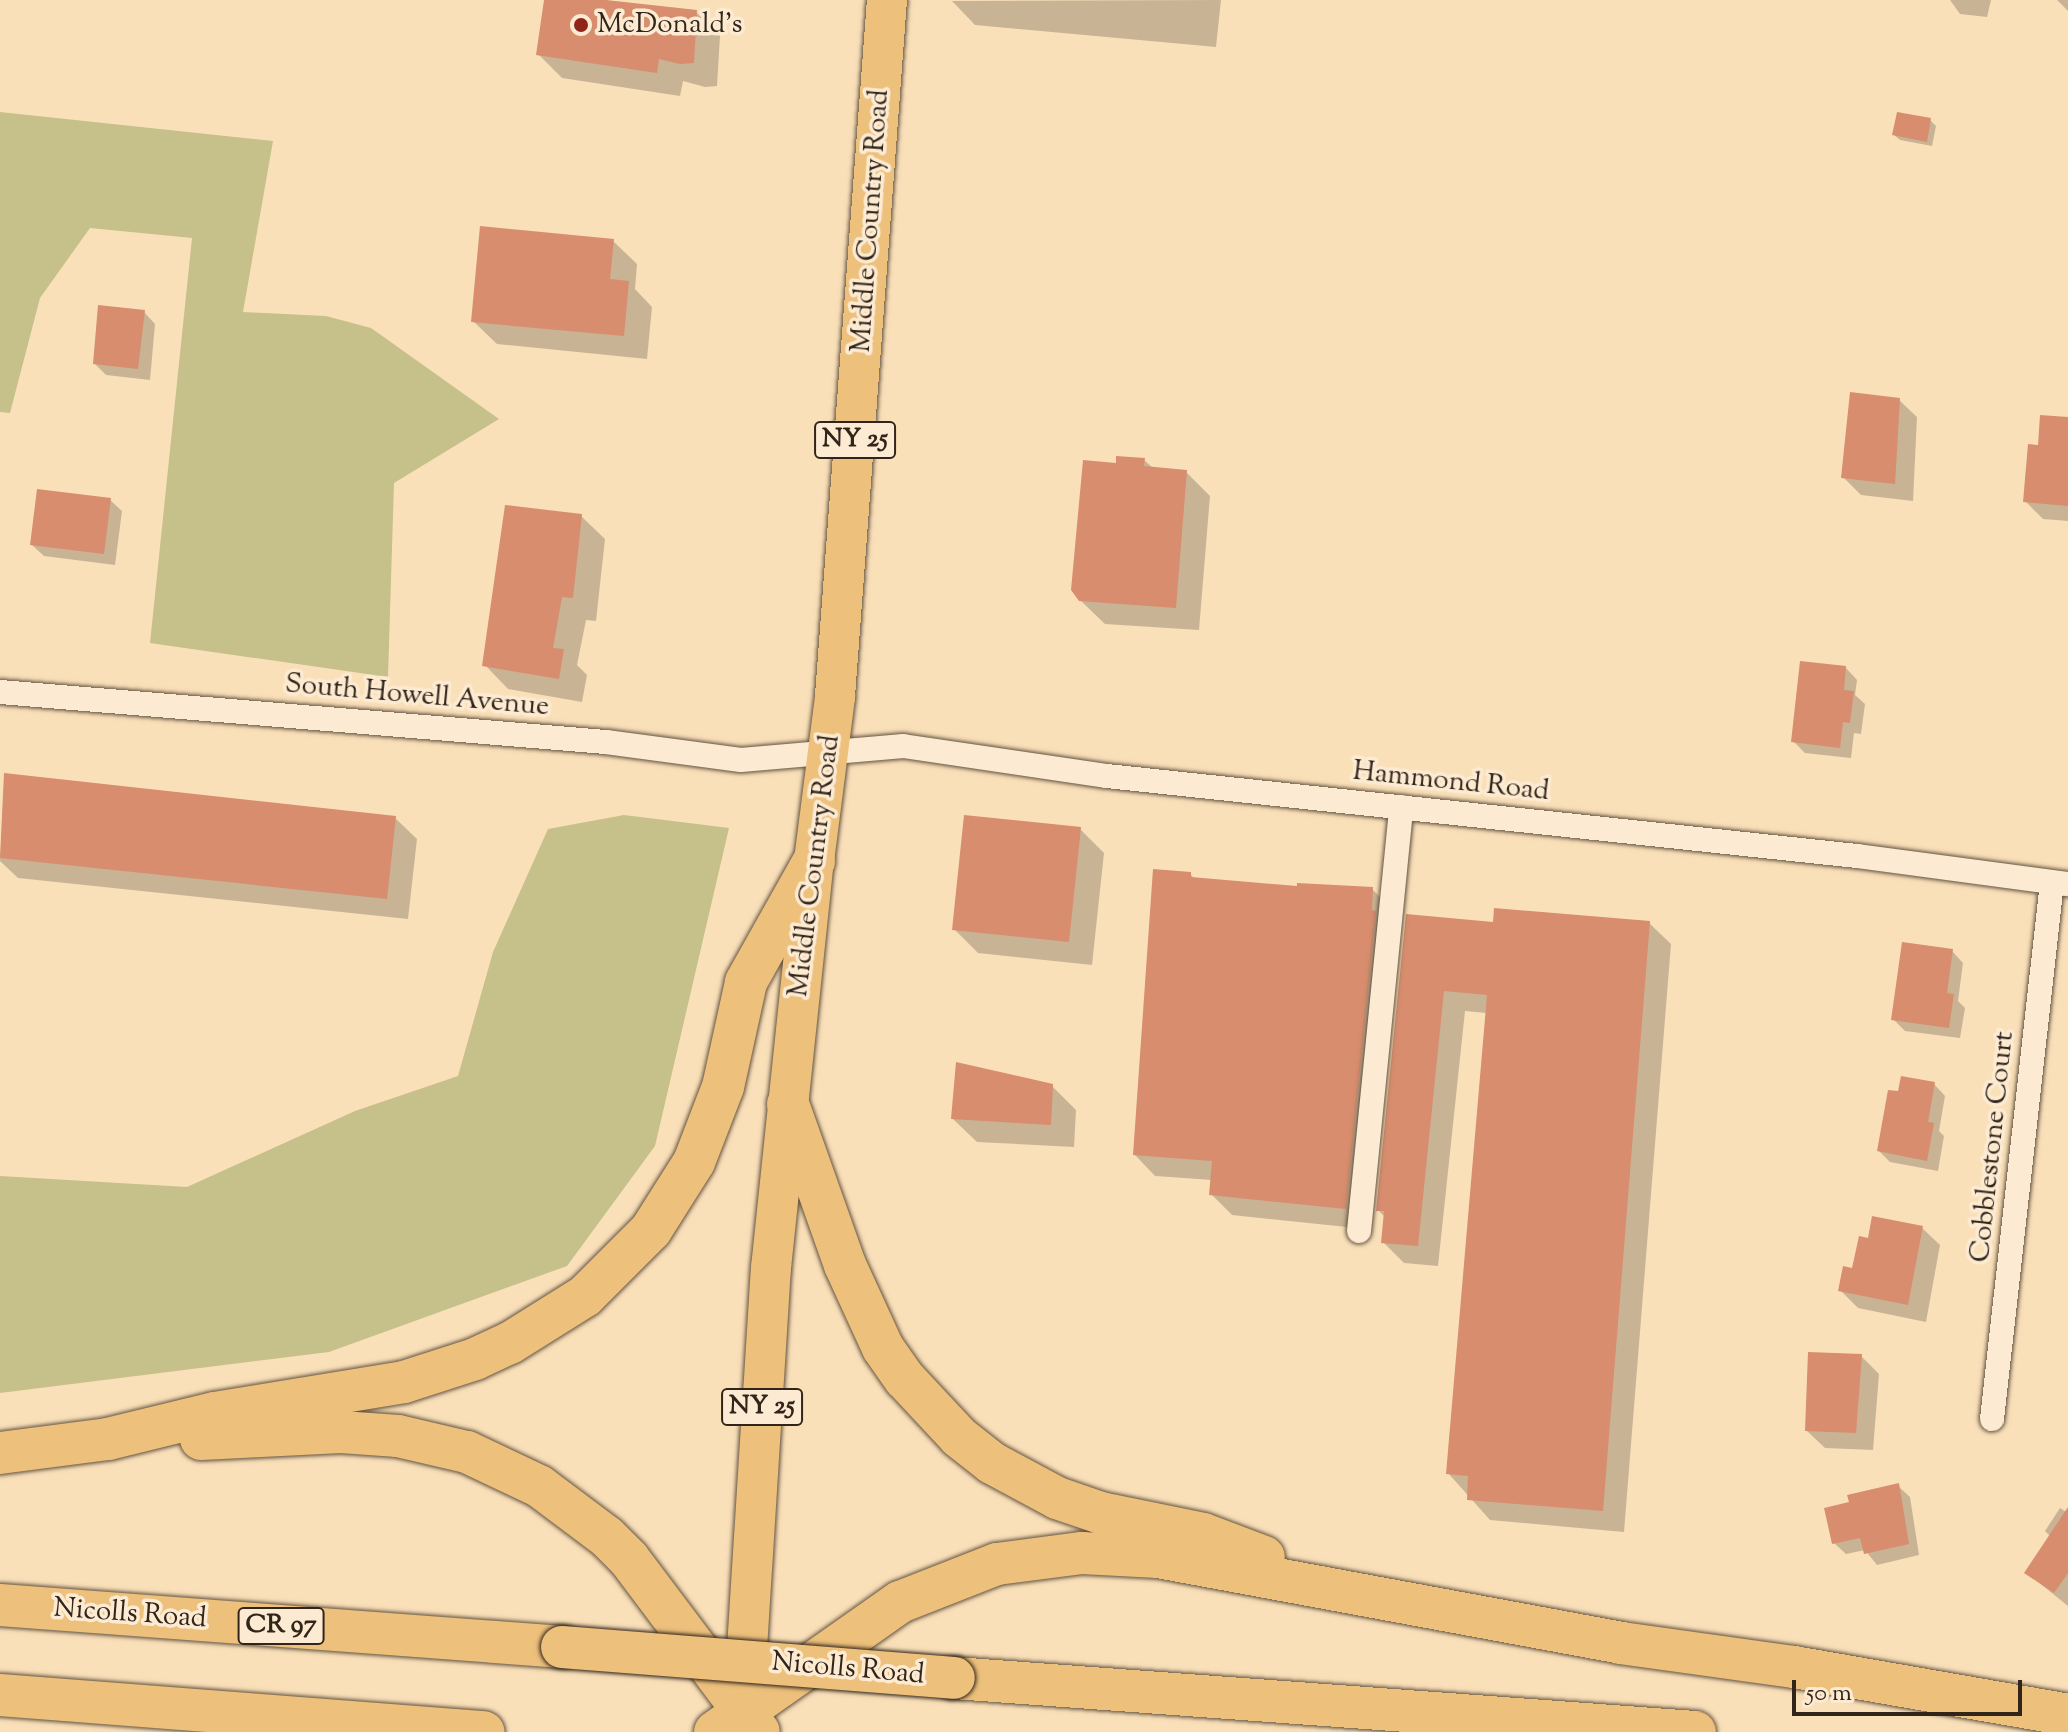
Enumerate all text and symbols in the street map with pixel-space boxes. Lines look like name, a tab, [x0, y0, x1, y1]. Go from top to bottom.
place label: McDonald's	[597, 8, 743, 42]
marker: McDonald's	[572, 16, 590, 34]
street label: Middle Country Road	[845, 88, 897, 354]
road number: NY 25	[813, 418, 897, 462]
street label: South Howell Avenue	[284, 668, 550, 724]
street label: Middle Country Road	[782, 733, 848, 999]
street label: Hammond Road	[1351, 755, 1551, 809]
street label: Cobblestone Court	[1964, 1030, 2022, 1264]
road number: NY 25	[720, 1385, 804, 1429]
street label: Nicolls Road	[52, 1592, 208, 1636]
road number: CR 97	[237, 1604, 325, 1648]
street label: Nicolls Road	[770, 1646, 926, 1692]
scale bar	[1796, 1664, 2026, 1714]
text: 50 m	[1806, 1677, 1852, 1711]

